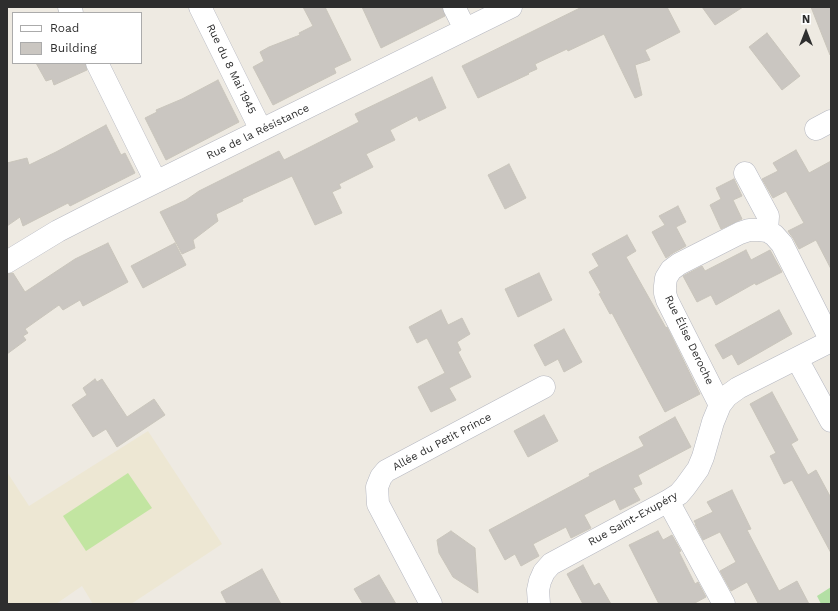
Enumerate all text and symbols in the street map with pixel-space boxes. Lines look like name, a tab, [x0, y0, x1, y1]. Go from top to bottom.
legend	[12, 12, 142, 64]
north arrow	[786, 12, 826, 52]
text: N	[802, 13, 810, 26]
text: Road	[50, 21, 79, 35]
street label: Rue du 8 Mai 1945	[203, 22, 259, 116]
text: Building	[50, 41, 97, 55]
street label: Rue de la Résistance	[205, 101, 311, 163]
street label: Rue Élise Deroche	[662, 293, 716, 387]
street label: Allée du Petit Prince	[390, 410, 494, 474]
street label: Rue Saint-Exupéry	[586, 489, 680, 549]

